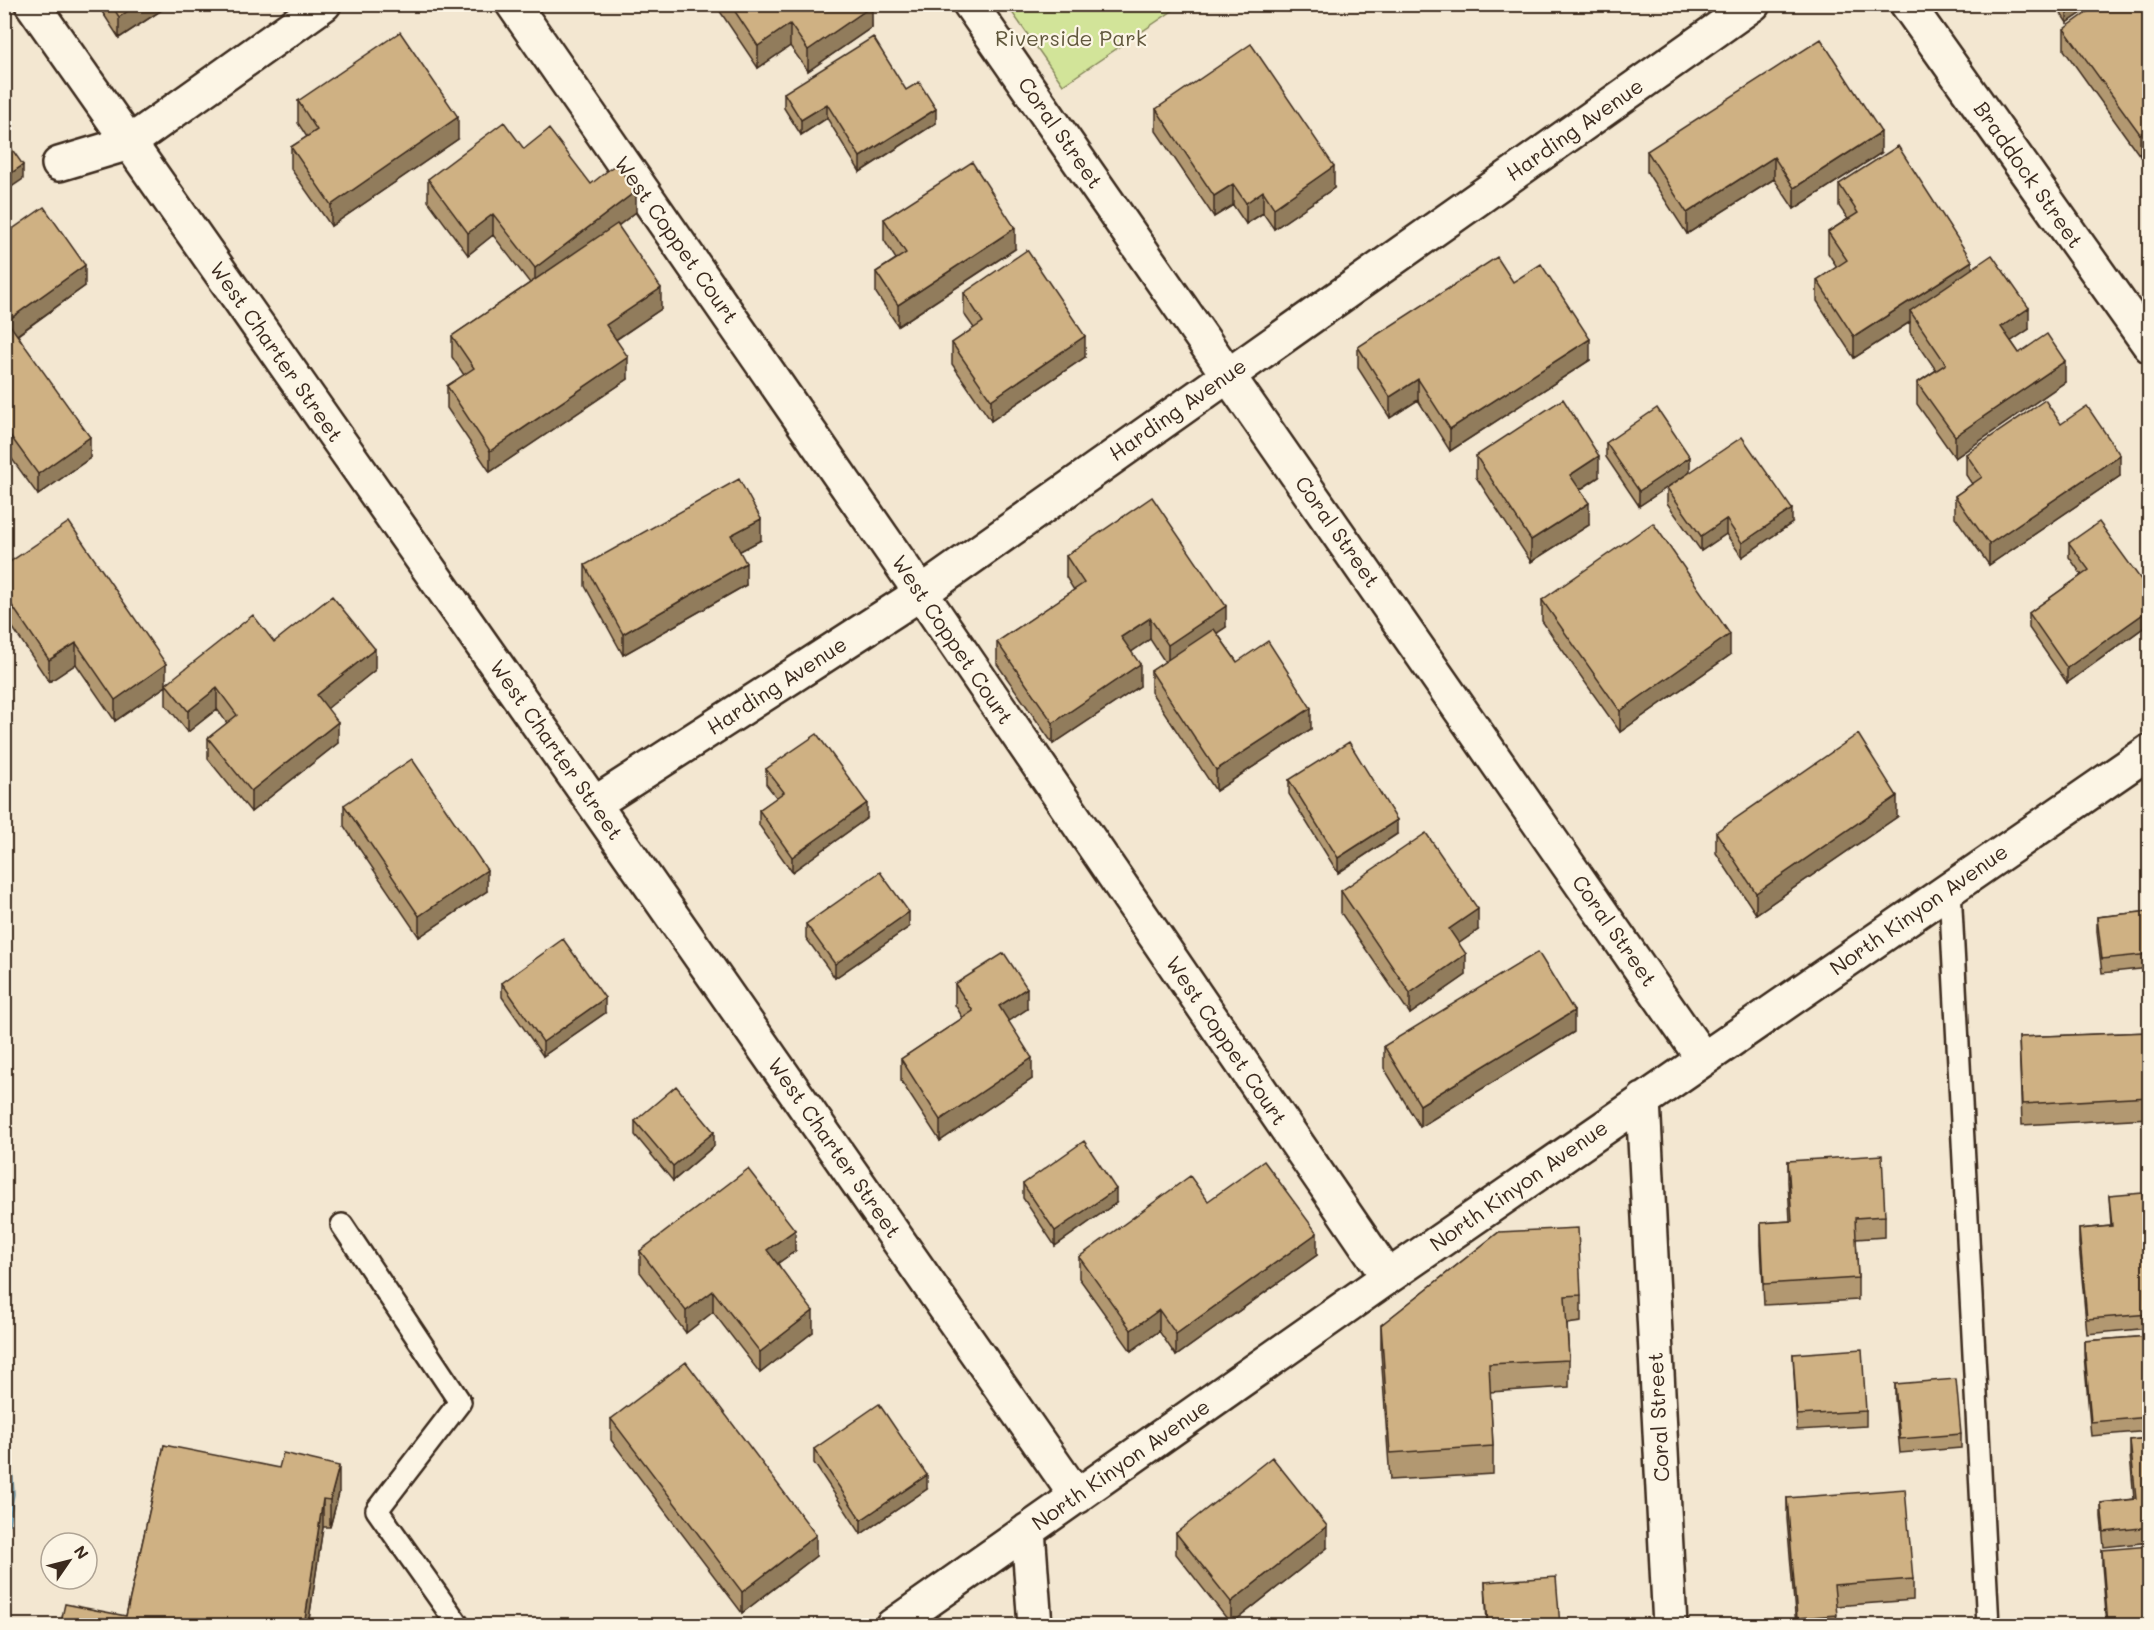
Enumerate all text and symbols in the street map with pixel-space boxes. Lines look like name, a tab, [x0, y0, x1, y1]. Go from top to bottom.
park label: Riverside Park	[995, 24, 1147, 51]
street label: Coral Street	[1013, 71, 1110, 193]
street label: Harding Avenue	[1500, 71, 1648, 186]
street label: Braddock Street	[1969, 96, 2090, 253]
street label: West Coppet Court	[609, 150, 745, 328]
street label: West Charter Street	[205, 256, 350, 447]
street label: Harding Avenue	[1103, 351, 1251, 466]
street label: Coral Street	[1290, 470, 1387, 592]
street label: West Coppet Court	[887, 549, 1020, 729]
street label: Harding Avenue	[701, 629, 851, 740]
street label: West Charter Street	[485, 654, 630, 845]
street label: North Kinyon Avenue	[1824, 837, 2013, 980]
street label: Coral Street	[1567, 869, 1664, 991]
street label: West Coppet Court	[1161, 950, 1294, 1130]
street label: West Charter Street	[763, 1052, 908, 1243]
street label: North Kinyon Avenue	[1424, 1113, 1613, 1256]
street label: Coral Street	[1641, 1352, 1674, 1483]
street label: North Kinyon Avenue	[1026, 1392, 1215, 1535]
north arrow	[39, 1531, 99, 1591]
text: N	[70, 1541, 94, 1563]

